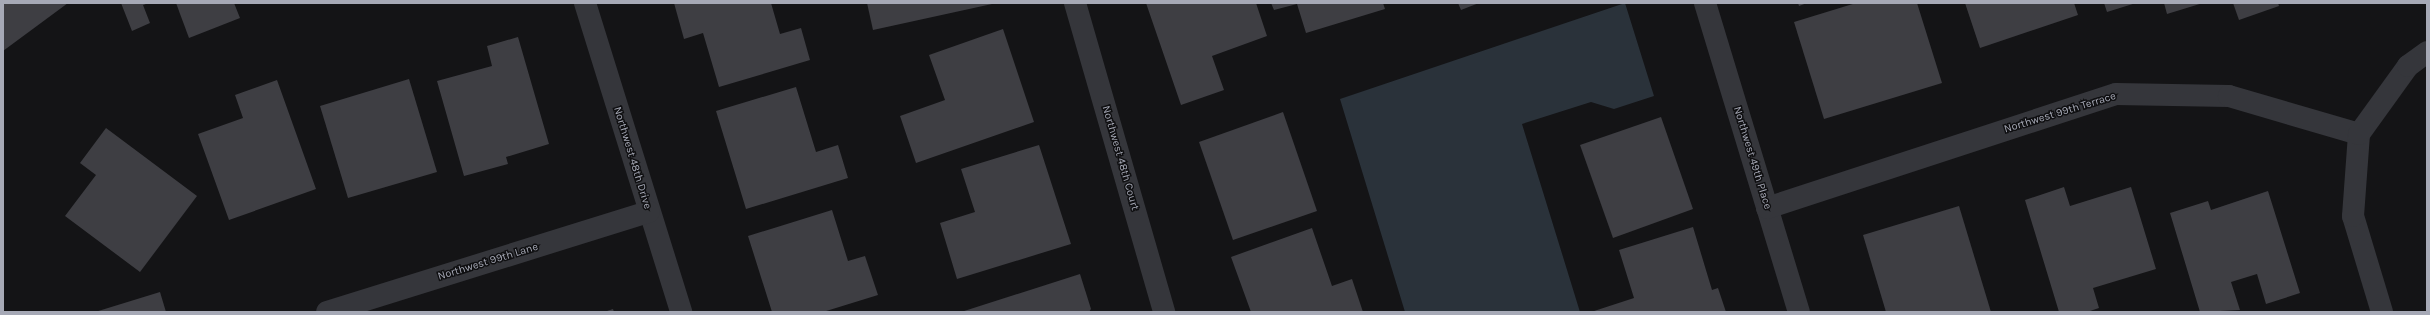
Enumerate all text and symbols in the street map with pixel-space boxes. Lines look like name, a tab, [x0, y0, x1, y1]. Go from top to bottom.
street label: Northwest 99th Terrace	[2002, 90, 2118, 136]
street label: Northwest 48th Court	[1099, 104, 1141, 212]
street label: Northwest 48th Drive	[610, 105, 654, 211]
street label: Northwest 49th Place	[1730, 105, 1774, 211]
street label: Northwest 99th Lane	[436, 240, 540, 284]

